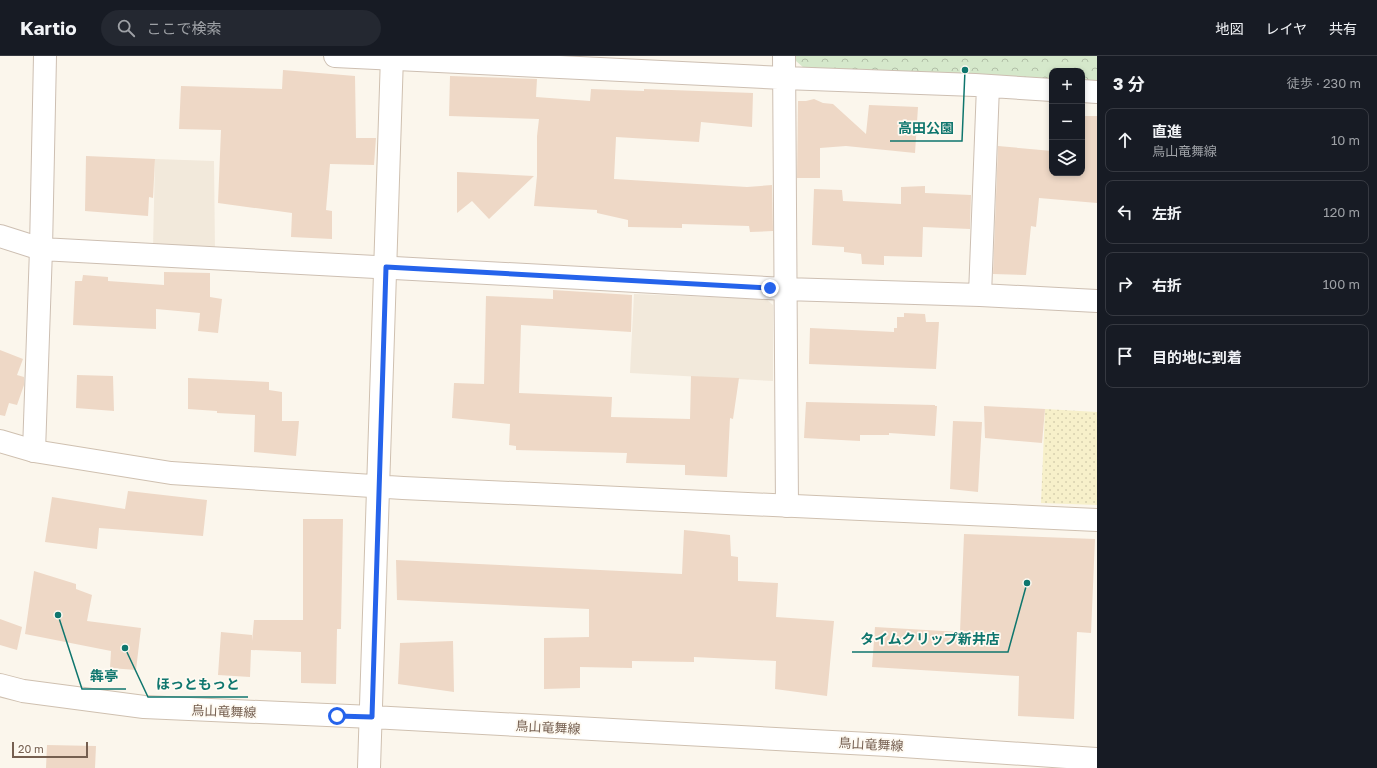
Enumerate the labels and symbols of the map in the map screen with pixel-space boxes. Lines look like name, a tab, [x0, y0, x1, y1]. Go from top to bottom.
callout: 高田公園	[890, 115, 962, 141]
text: 高田公園	[898, 119, 954, 136]
route end	[761, 279, 779, 297]
callout: タイムクリップ新井店	[852, 626, 1008, 652]
text: タイムクリップ新井店	[860, 630, 1000, 647]
callout: 犇亭	[82, 663, 126, 689]
text: 犇亭	[90, 667, 118, 684]
callout: ほっともっと	[148, 671, 248, 697]
text: ほっともっと	[156, 675, 240, 692]
street label: 鳥山竜舞線	[191, 702, 257, 720]
route start	[328, 707, 346, 725]
street label: 鳥山竜舞線	[515, 717, 581, 737]
street label: 鳥山竜舞線	[838, 734, 904, 754]
scale bar	[12, 740, 88, 759]

